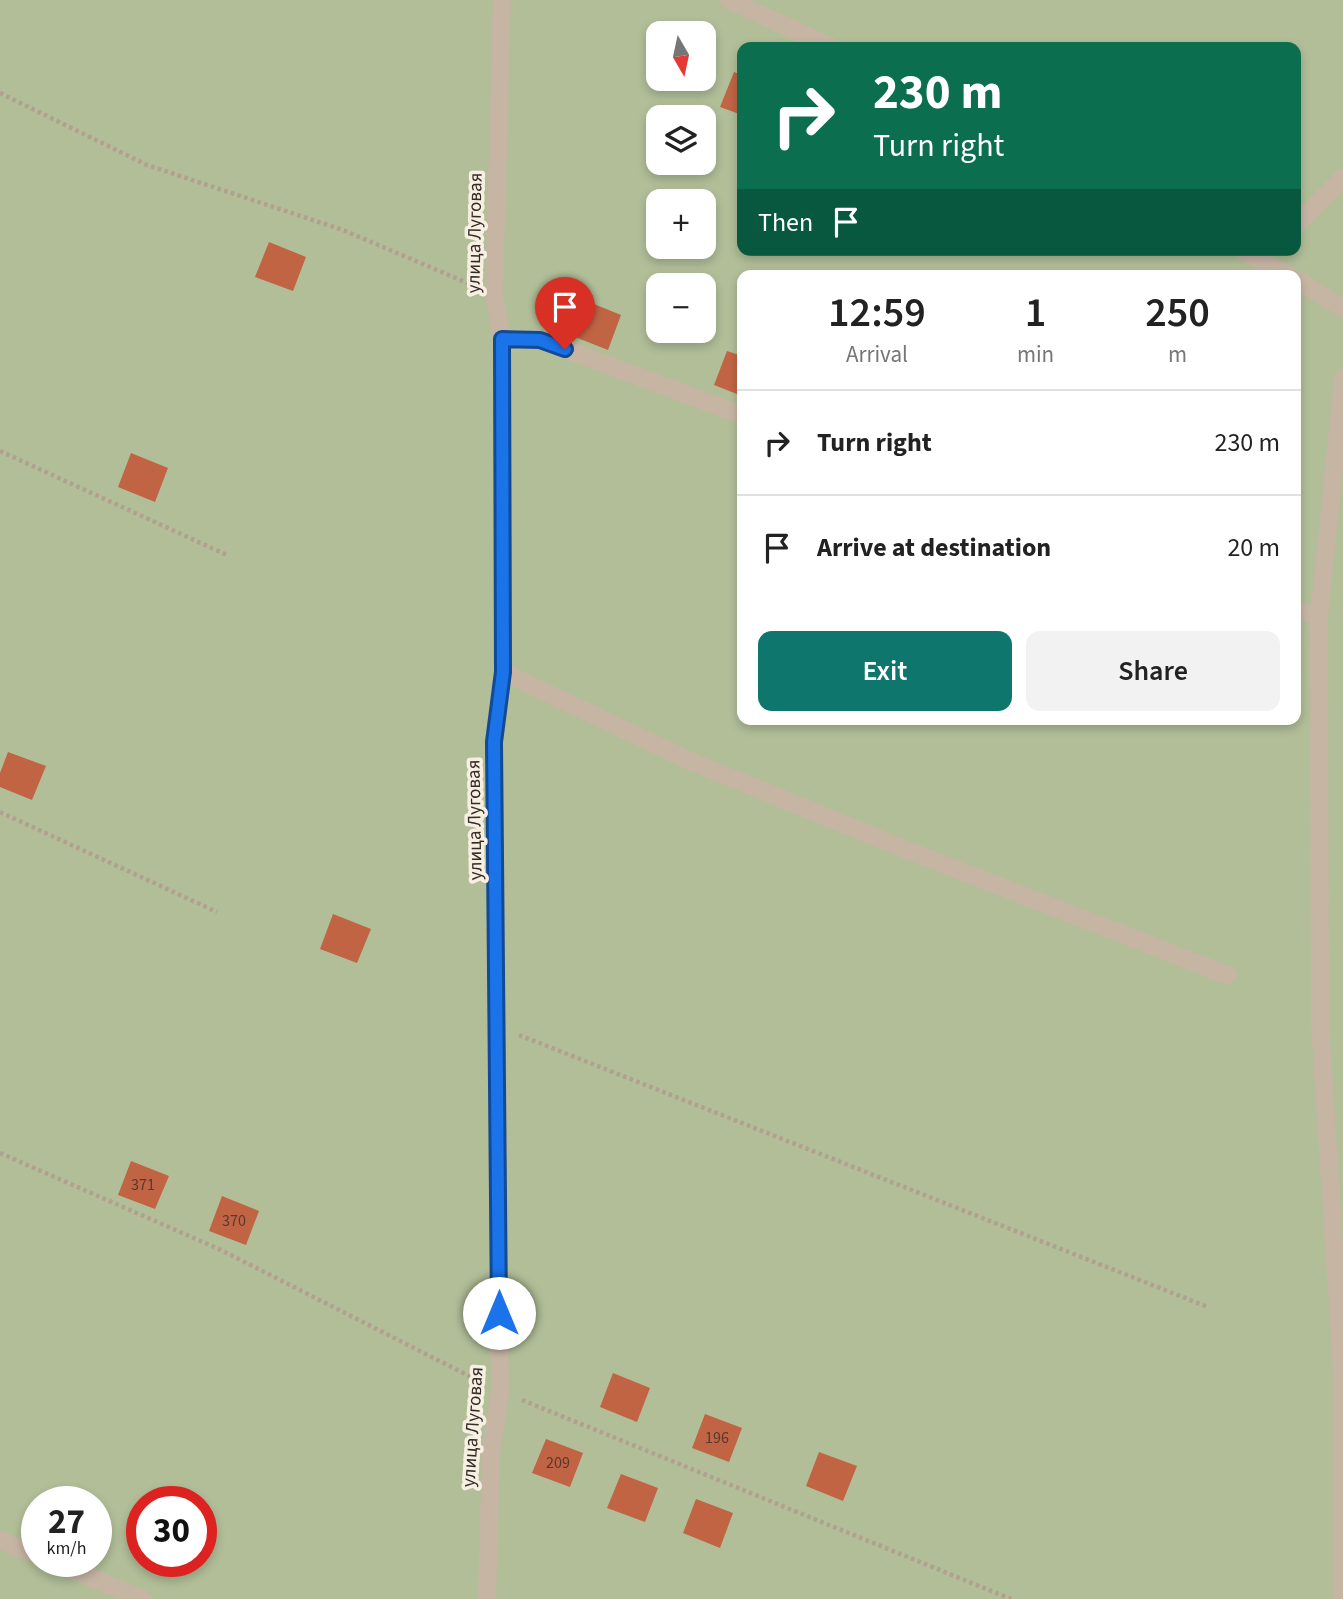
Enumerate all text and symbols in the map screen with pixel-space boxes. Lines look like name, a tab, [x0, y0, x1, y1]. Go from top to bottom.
north arrow	[646, 21, 716, 91]
map controls	[646, 21, 716, 343]
text: 230 m	[873, 58, 1002, 128]
icon: right	[758, 70, 849, 161]
button: layers	[646, 105, 716, 175]
text: Turn right	[873, 123, 1004, 169]
street label: улица Луговая	[460, 172, 490, 294]
button: +	[646, 189, 716, 259]
icon: arrive	[827, 203, 865, 241]
text: Then	[758, 204, 813, 241]
button: −	[646, 273, 716, 343]
pin	[535, 277, 595, 349]
text: 12:59	[828, 283, 926, 343]
text: 1	[1025, 283, 1046, 343]
text: 250	[1145, 283, 1210, 343]
icon: arrive	[546, 288, 584, 326]
text: Arrival	[846, 338, 908, 371]
text: min	[1017, 338, 1054, 371]
text: m	[1168, 338, 1187, 371]
icon: right	[758, 424, 796, 462]
text: Turn right	[817, 424, 932, 461]
text: 230 m	[1214, 424, 1280, 461]
icon: arrive	[758, 529, 796, 567]
text: Arrive at destination	[817, 529, 1051, 566]
text: 20 m	[1227, 529, 1280, 566]
button: Exit	[758, 631, 1012, 711]
button: Share	[1026, 631, 1280, 711]
street label: улица Луговая	[460, 759, 490, 881]
house number: 371	[131, 1174, 155, 1196]
house number: 370	[222, 1210, 246, 1232]
position arrow	[462, 1276, 536, 1350]
street label: улица Луговая	[455, 1366, 491, 1488]
house number: 196	[705, 1427, 729, 1449]
house number: 209	[546, 1452, 570, 1474]
speed limit sign: 30	[126, 1486, 217, 1577]
text: 27	[48, 1497, 85, 1547]
text: km/h	[47, 1536, 86, 1561]

